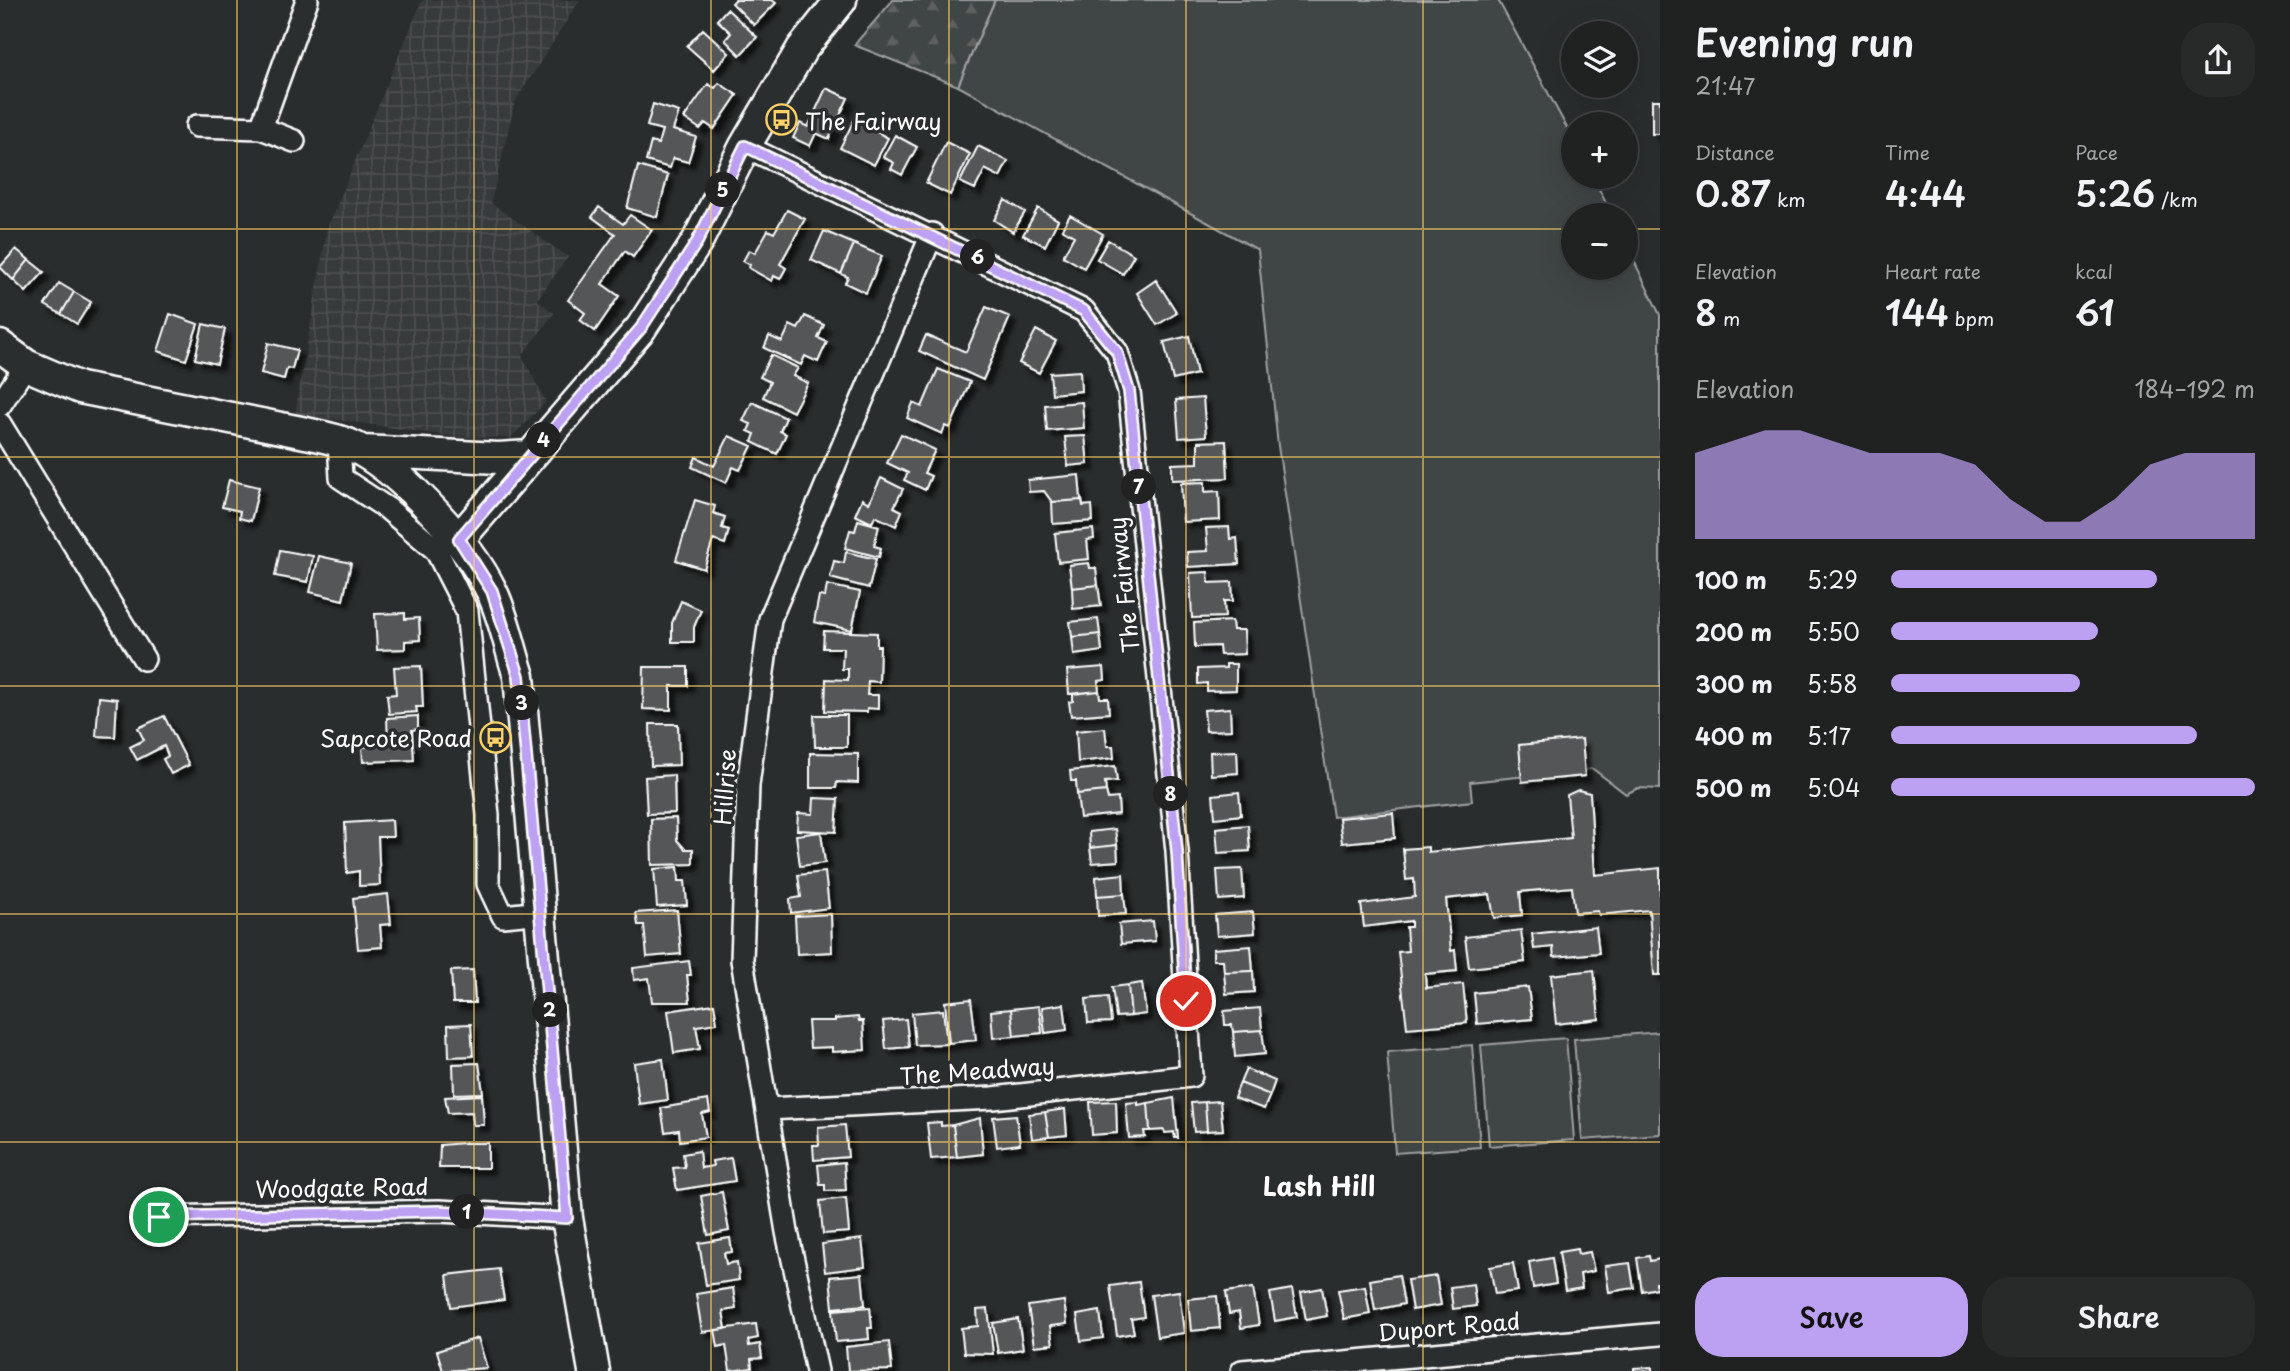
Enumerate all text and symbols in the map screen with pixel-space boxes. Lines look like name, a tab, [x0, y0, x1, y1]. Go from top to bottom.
text: Evening run	[1695, 13, 1914, 70]
map controls	[1561, 21, 1638, 280]
button: layers	[1561, 21, 1638, 98]
button: share	[2181, 23, 2255, 97]
text: 21:47	[1695, 68, 1755, 103]
bus stop icon: The Fairway	[765, 103, 799, 137]
place label: The Fairway	[805, 103, 941, 138]
button: +	[1561, 112, 1638, 189]
text: Distance	[1695, 138, 1775, 166]
text: Time	[1885, 138, 1930, 166]
text: Pace	[2075, 138, 2118, 166]
text: 0.87	[1695, 166, 1771, 219]
text: 4:44	[1885, 166, 1966, 219]
text: 5:26	[2075, 166, 2155, 219]
pin: 5	[706, 172, 740, 208]
text: 5	[716, 175, 729, 203]
text: km	[1771, 185, 1806, 213]
text: /km	[2155, 185, 2198, 213]
button: −	[1561, 203, 1638, 280]
pin: 6	[960, 240, 996, 274]
text: 6	[971, 242, 984, 270]
text: Elevation	[1695, 257, 1777, 285]
text: Heart rate	[1885, 257, 1981, 285]
text: kcal	[2075, 257, 2113, 285]
text: 8	[1695, 285, 1717, 338]
text: 144	[1885, 285, 1949, 338]
text: 61	[2075, 285, 2115, 338]
text: m	[1717, 304, 1740, 332]
text: bpm	[1949, 304, 1994, 332]
text: Elevation	[1695, 371, 1794, 406]
text: 184–192 m	[2135, 371, 2255, 406]
pin: 4	[526, 422, 562, 458]
text: 4	[537, 425, 550, 453]
pin: 7	[1122, 470, 1156, 504]
text: 7	[1133, 472, 1144, 500]
street label: The Fairway	[1098, 515, 1148, 655]
text: 100 m	[1695, 562, 1767, 597]
text: 5:29	[1807, 562, 1858, 597]
text: 200 m	[1695, 614, 1772, 649]
text: 5:50	[1807, 614, 1860, 649]
text: 300 m	[1695, 666, 1773, 701]
text: 5:58	[1807, 666, 1858, 701]
pin: 3	[504, 686, 540, 720]
text: 3	[515, 688, 528, 716]
text: 400 m	[1695, 718, 1773, 753]
text: 5:17	[1807, 718, 1851, 753]
place label: Sapcote Road	[320, 720, 472, 755]
bus stop icon: Sapcote Road	[478, 720, 512, 754]
street label: Hillrise	[704, 748, 744, 826]
text: 500 m	[1695, 770, 1772, 805]
text: 5:04	[1807, 770, 1860, 805]
pin: 8	[1154, 776, 1188, 812]
text: 8	[1165, 779, 1176, 807]
pin	[1156, 971, 1216, 1031]
icon: check	[1167, 982, 1205, 1020]
pin: 2	[532, 992, 568, 1028]
text: 2	[543, 995, 556, 1023]
street label: The Meadway	[898, 1047, 1056, 1093]
district label: Lash Hill	[1263, 1166, 1375, 1205]
street label: Woodgate Road	[255, 1168, 429, 1206]
pin	[129, 1187, 189, 1247]
pin: 1	[449, 1194, 484, 1230]
text: 1	[462, 1197, 471, 1225]
icon: arrive	[140, 1198, 178, 1236]
button: Save	[1695, 1277, 1968, 1357]
button: Share	[1982, 1277, 2255, 1357]
street label: Duport Road	[1376, 1302, 1522, 1350]

